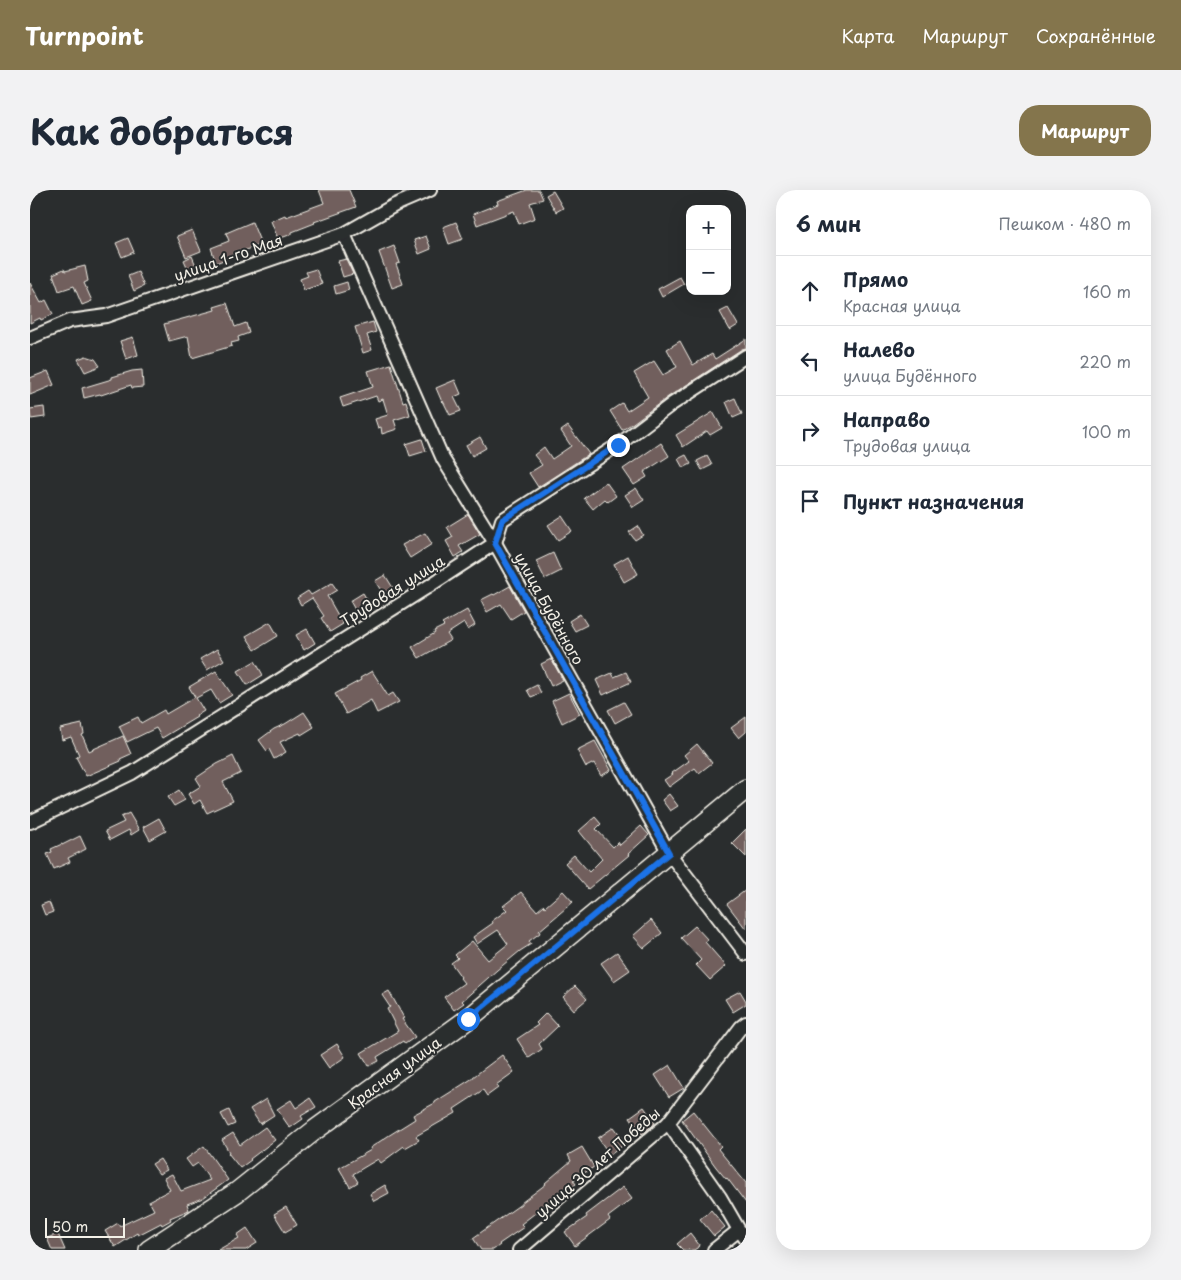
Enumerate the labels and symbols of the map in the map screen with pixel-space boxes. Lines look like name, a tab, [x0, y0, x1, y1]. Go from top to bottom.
street label: улица 1-го Мая	[170, 228, 286, 286]
route end	[607, 434, 630, 457]
street label: улица Будённого	[509, 547, 591, 669]
street label: Трудовая улица	[335, 548, 449, 631]
route start	[457, 1008, 480, 1031]
street label: Красная улица	[343, 1030, 446, 1114]
street label: улица 30 лет Победы	[529, 1101, 665, 1223]
scale bar	[45, 1215, 125, 1238]

